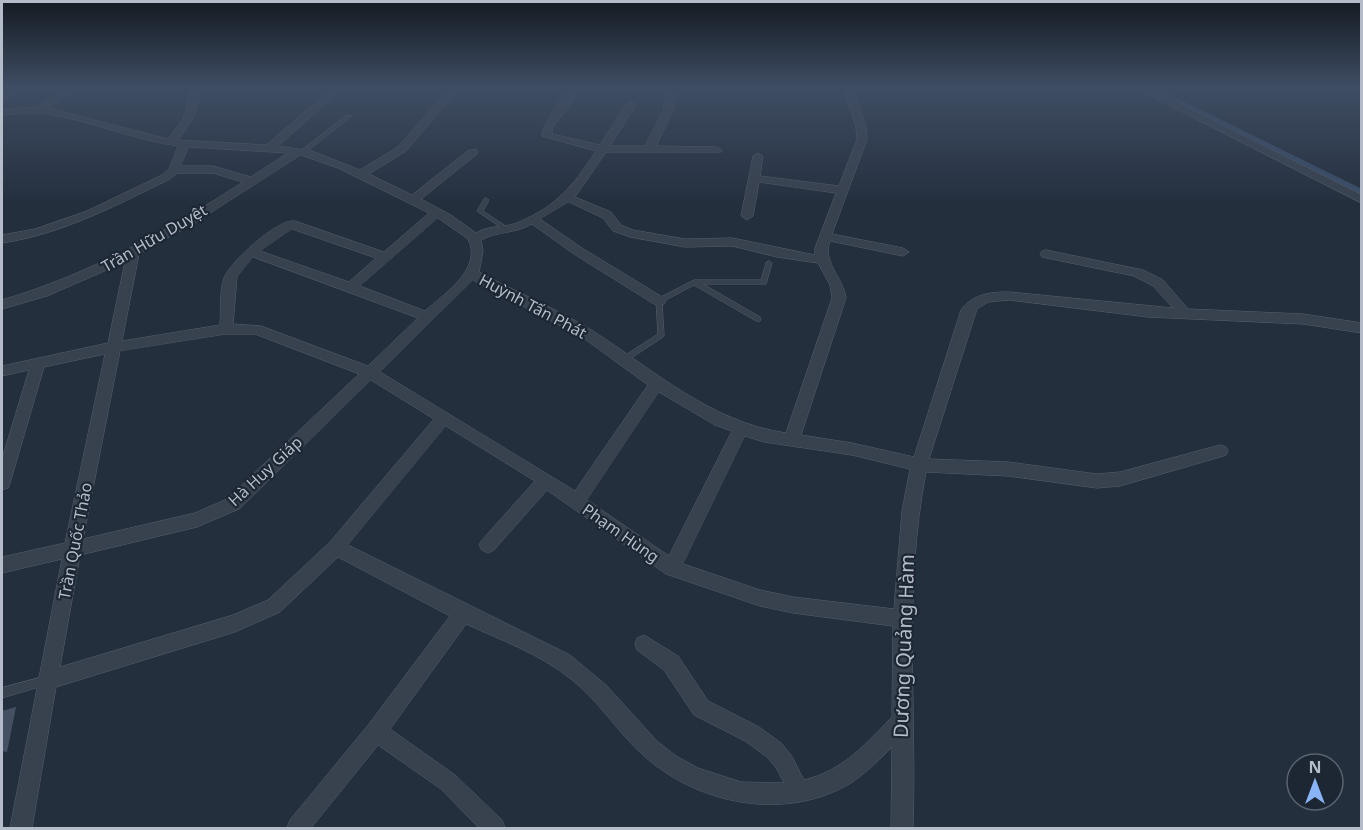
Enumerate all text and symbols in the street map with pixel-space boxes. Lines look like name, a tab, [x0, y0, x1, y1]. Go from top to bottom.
street label: Trần Hữu Duyệt	[97, 199, 211, 277]
street label: Huỳnh Tấn Phát	[475, 268, 591, 344]
street label: Hà Huy Giáp	[223, 431, 307, 511]
street label: Trần Quốc Thảo	[53, 481, 97, 601]
street label: Phạm Hùng	[578, 498, 664, 568]
street label: Dương Quảng Hàm	[887, 554, 920, 738]
north arrow	[1285, 752, 1345, 812]
text: N	[1308, 756, 1322, 778]

